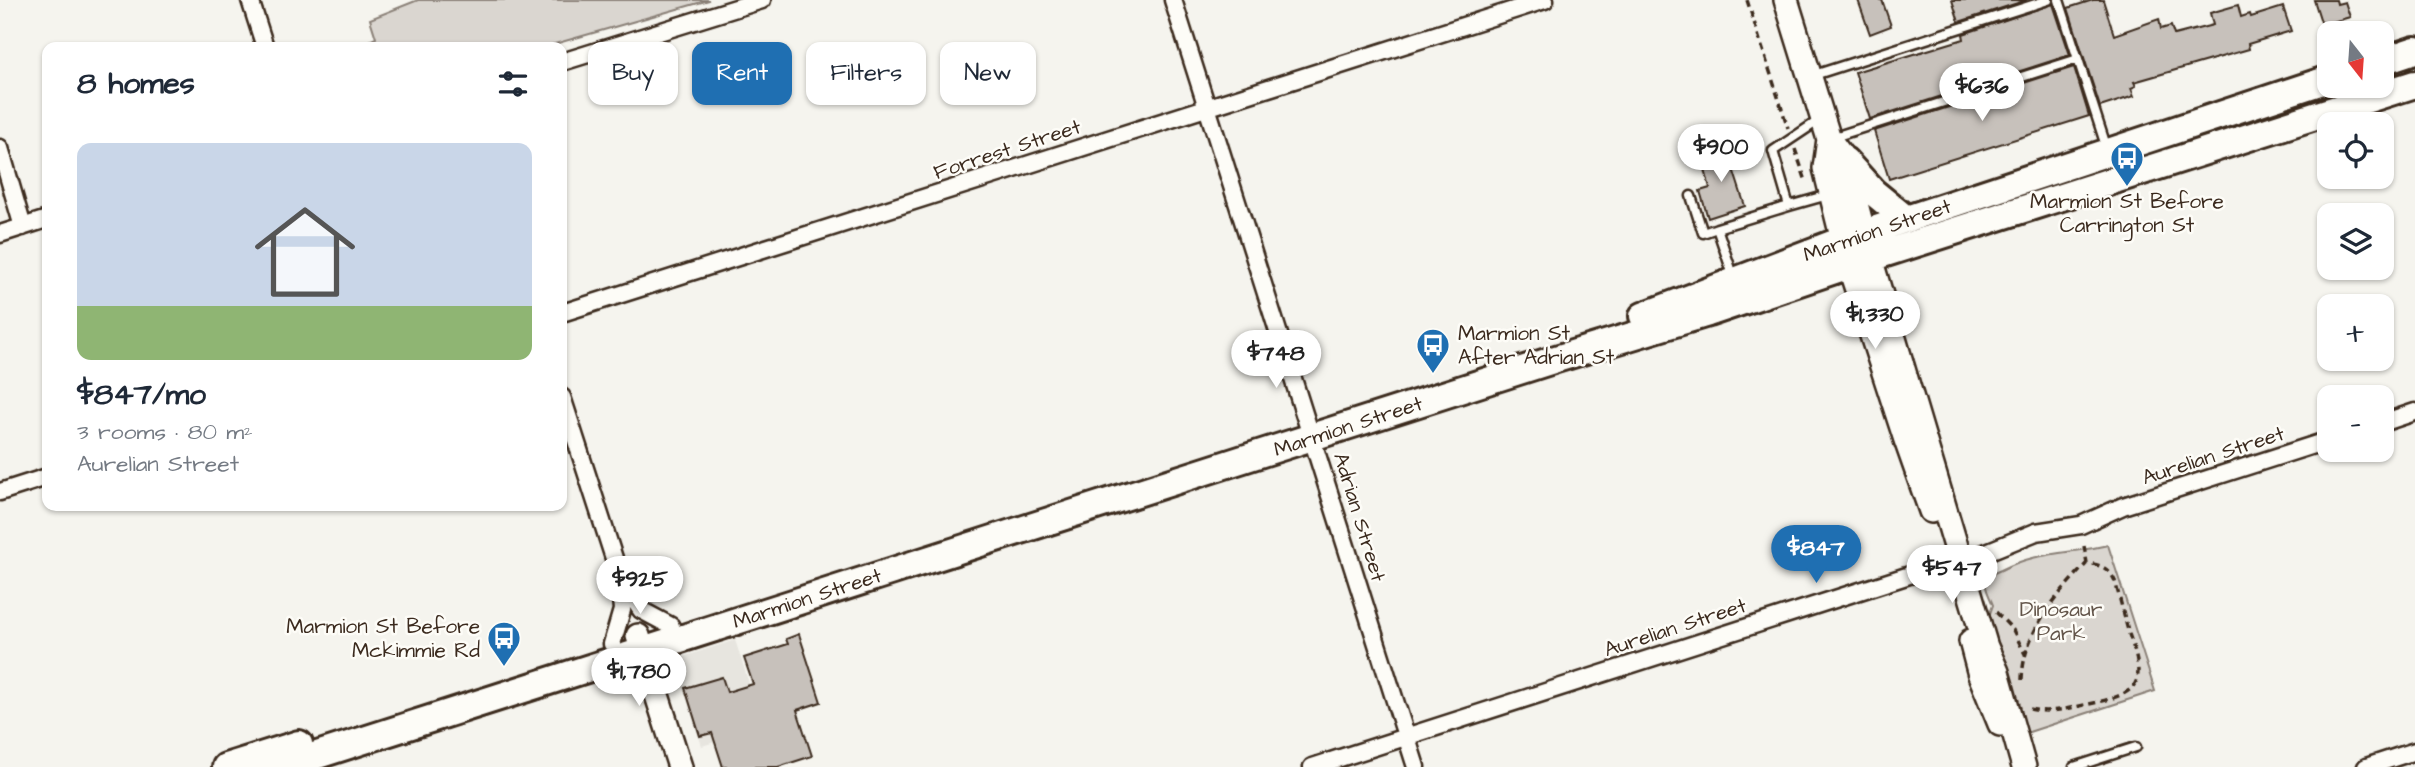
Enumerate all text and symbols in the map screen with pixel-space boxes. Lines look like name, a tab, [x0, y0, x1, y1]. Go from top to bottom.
north arrow	[2317, 21, 2394, 98]
map controls	[2317, 21, 2394, 462]
chip: Buy	[588, 42, 678, 105]
chip: Rent	[692, 42, 792, 105]
chip: Filters	[806, 42, 926, 105]
chip: New	[940, 42, 1036, 105]
text: 8 homes	[77, 63, 195, 105]
pin: $636	[1941, 64, 2023, 123]
icon: filters	[494, 65, 532, 103]
text: $636	[1955, 70, 2009, 102]
street label: Forrest Street	[930, 112, 1085, 187]
button: locate	[2317, 112, 2394, 189]
pin: $900	[1680, 124, 1762, 184]
text: $900	[1694, 131, 1748, 163]
bus stop icon: Marmion St Before Carrington St	[2108, 139, 2146, 188]
place label: Marmion St Before Carrington St	[2030, 187, 2224, 242]
icon: home	[242, 189, 368, 315]
street label: Marmion Street	[1799, 191, 1955, 269]
button: layers	[2317, 203, 2394, 280]
pin: $1,330	[1818, 292, 1932, 351]
button: +	[2317, 294, 2394, 371]
text: $1,330	[1846, 298, 1904, 330]
place label: Marmion St After Adrian St	[1458, 319, 1615, 372]
bus stop icon: Marmion St After Adrian St	[1414, 326, 1452, 375]
pin: $748	[1235, 330, 1317, 390]
text: $748	[1247, 337, 1305, 369]
text: $847/mo	[77, 374, 206, 416]
button: −	[2317, 385, 2394, 462]
street label: Marmion Street	[1270, 389, 1427, 464]
text: 3 rooms · 80 m²	[77, 416, 253, 448]
street label: Aurelian Street	[2138, 419, 2288, 492]
text: Aurelian Street	[77, 448, 239, 480]
street label: Adrian Street	[1326, 449, 1393, 586]
pin: $847	[1775, 526, 1857, 585]
text: $847	[1787, 532, 1845, 564]
pin: $547	[1911, 546, 1993, 605]
text: $547	[1923, 552, 1981, 584]
pin: $925	[599, 556, 681, 616]
street label: Marmion Street	[729, 561, 886, 636]
text: $925	[612, 563, 668, 595]
street label: Aurelian Street	[1600, 591, 1750, 664]
park label: Dinosaur Park	[2020, 595, 2103, 648]
place label: Marmion St Before Mckimmie Rd	[286, 612, 480, 665]
bus stop icon: Marmion St Before Mckimmie Rd	[485, 619, 523, 668]
pin: $1,780	[582, 648, 696, 708]
text: $1,780	[607, 655, 671, 687]

